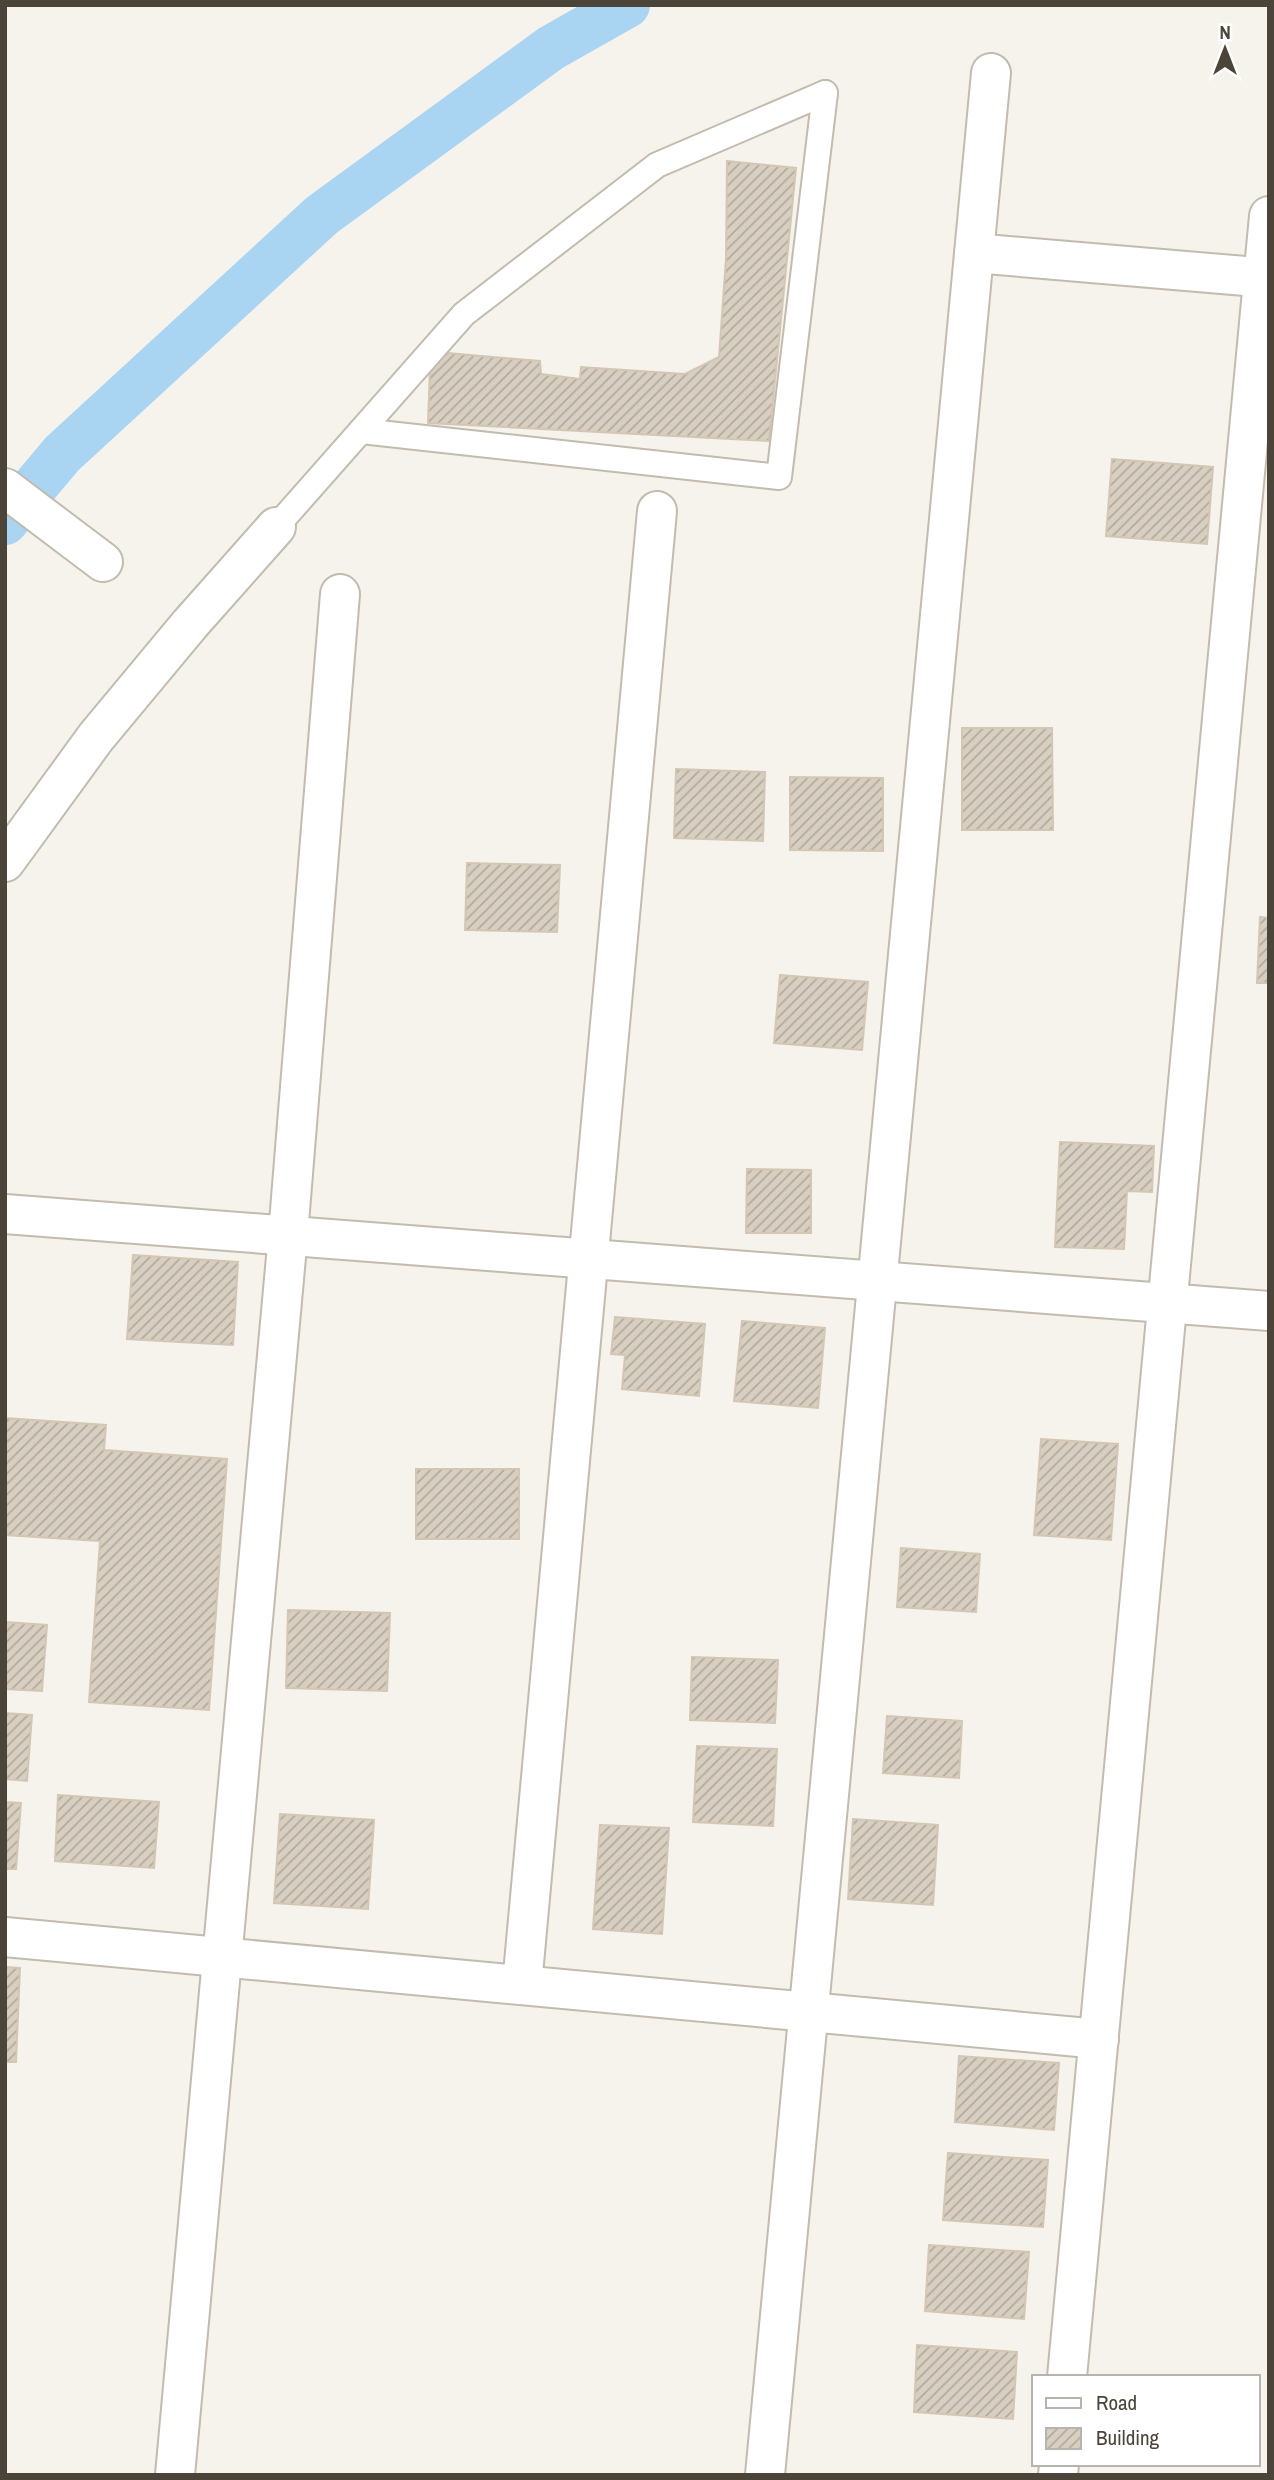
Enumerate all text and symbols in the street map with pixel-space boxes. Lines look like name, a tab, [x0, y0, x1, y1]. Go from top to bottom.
north arrow	[1190, 14, 1260, 84]
text: N	[1219, 19, 1231, 45]
legend	[1032, 2375, 1260, 2466]
text: Road	[1096, 2388, 1137, 2417]
text: Building	[1096, 2423, 1160, 2452]

